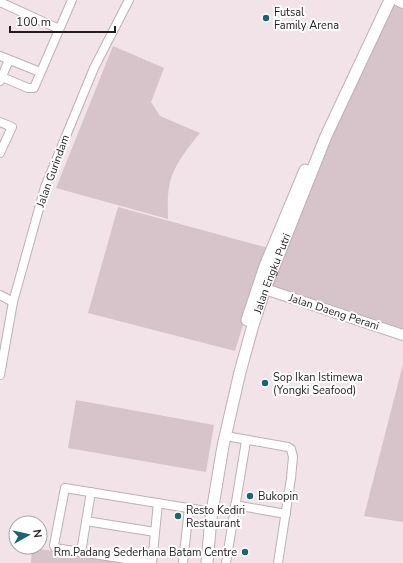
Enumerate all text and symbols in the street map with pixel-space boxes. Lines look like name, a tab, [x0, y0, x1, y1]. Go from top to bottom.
place label: Futsal Family Arena	[274, 5, 339, 33]
scale bar	[10, 8, 115, 34]
marker: Futsal Family Arena	[261, 13, 271, 23]
text: 100 m	[16, 14, 51, 30]
street label: Jalan Gurindam	[33, 133, 73, 210]
street label: Jalan Engku Putri	[250, 231, 294, 316]
street label: Jalan Daeng Perani	[286, 290, 381, 334]
place label: Sop Ikan Istimewa (Yongki Seafood)	[273, 370, 363, 398]
marker: Sop Ikan Istimewa (Yongki Seafood)	[260, 378, 270, 388]
place label: Bukopin	[258, 489, 298, 504]
marker: Bukopin	[245, 491, 255, 501]
place label: Resto Kediri Restaurant	[186, 503, 245, 531]
marker: Resto Kediri Restaurant	[173, 511, 183, 521]
north arrow	[8, 515, 48, 555]
text: N	[29, 529, 45, 539]
place label: Rm.Padang Sederhana Batam Centre	[54, 545, 237, 560]
marker: Rm.Padang Sederhana Batam Centre	[240, 547, 250, 557]

